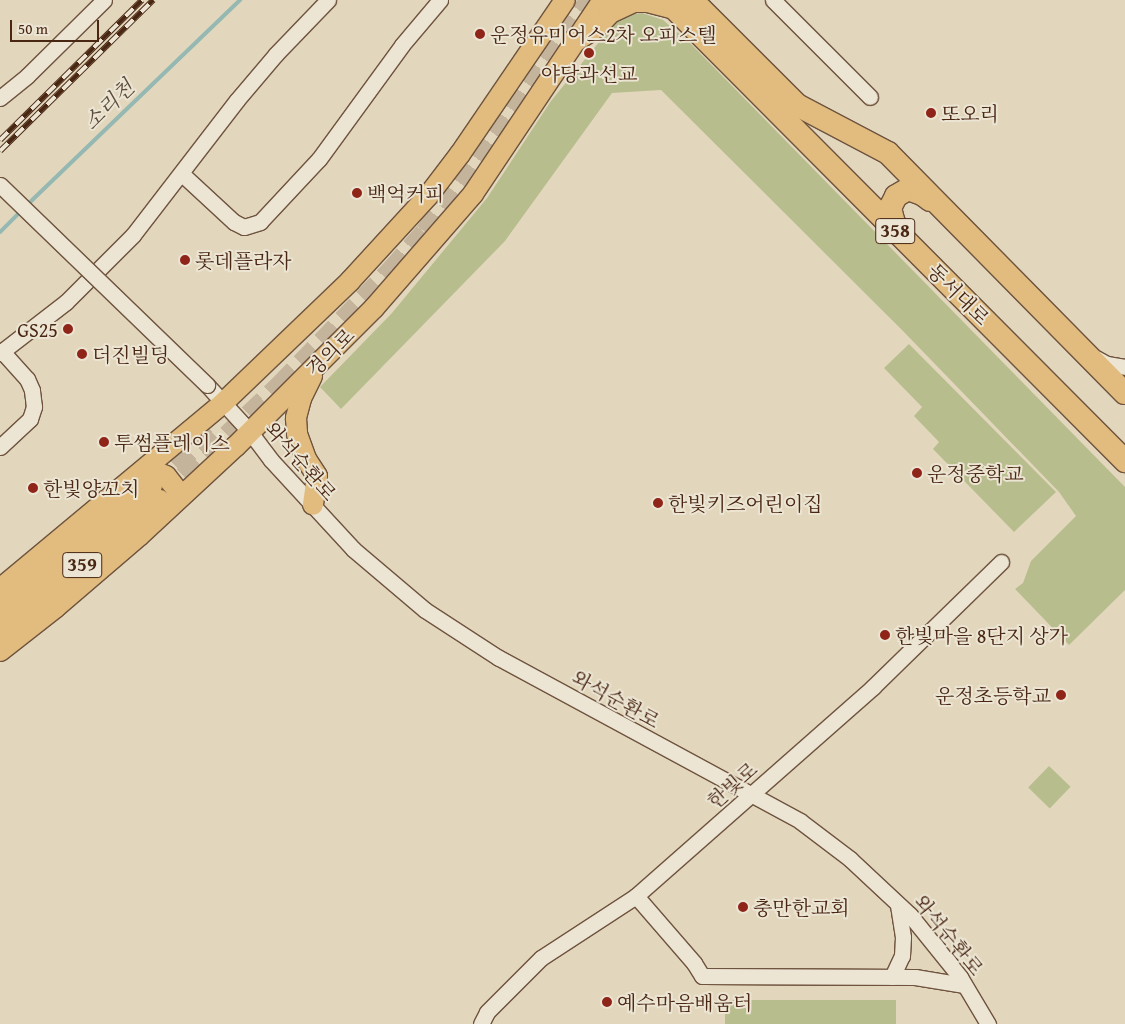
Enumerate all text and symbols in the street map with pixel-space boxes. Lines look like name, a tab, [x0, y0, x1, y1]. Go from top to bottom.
scale bar	[12, 10, 101, 42]
text: 50 m	[18, 18, 48, 39]
place label: 운정유미어스2차 오피스텔	[490, 22, 717, 46]
marker: 운정유미어스2차 오피스텔	[474, 28, 486, 40]
marker: 야당과선교	[583, 47, 595, 59]
place label: 야당과선교	[541, 61, 637, 85]
water label: 소리천	[78, 75, 140, 135]
place label: 또오리	[941, 101, 999, 125]
marker: 또오리	[925, 107, 937, 119]
place label: 백억커피	[367, 181, 444, 205]
marker: 백억커피	[351, 187, 363, 199]
road number: 358	[875, 215, 915, 248]
place label: 롯데플라자	[195, 248, 292, 272]
marker: 롯데플라자	[179, 254, 191, 266]
street label: 동서대로	[923, 258, 995, 330]
place label: GS25	[17, 317, 58, 341]
marker: GS25	[62, 323, 74, 335]
street label: 경의로	[301, 323, 359, 381]
place label: 더진빌딩	[92, 342, 169, 366]
marker: 더진빌딩	[76, 348, 88, 360]
street label: 와석순환로	[260, 417, 342, 505]
place label: 투썸플레이스	[114, 430, 230, 454]
marker: 투썸플레이스	[98, 436, 110, 448]
place label: 운정중학교	[927, 461, 1024, 485]
marker: 운정중학교	[911, 467, 923, 479]
place label: 한빛양꼬치	[43, 476, 140, 500]
marker: 한빛양꼬치	[27, 482, 39, 494]
place label: 한빛키즈어린이집	[668, 491, 823, 515]
marker: 한빛키즈어린이집	[652, 497, 664, 509]
road number: 359	[62, 548, 102, 582]
place label: 한빛마을 8단지 상가	[895, 623, 1068, 647]
marker: 한빛마을 8단지 상가	[879, 629, 891, 641]
street label: 와석순환로	[568, 665, 664, 733]
place label: 운정초등학교	[935, 683, 1051, 707]
marker: 운정초등학교	[1055, 689, 1067, 701]
street label: 한빛로	[702, 757, 762, 813]
street label: 와석순환로	[909, 890, 989, 980]
place label: 충만한교회	[753, 895, 850, 919]
marker: 충만한교회	[737, 901, 749, 913]
place label: 예수마음배움터	[617, 990, 752, 1014]
marker: 예수마음배움터	[601, 996, 613, 1008]

